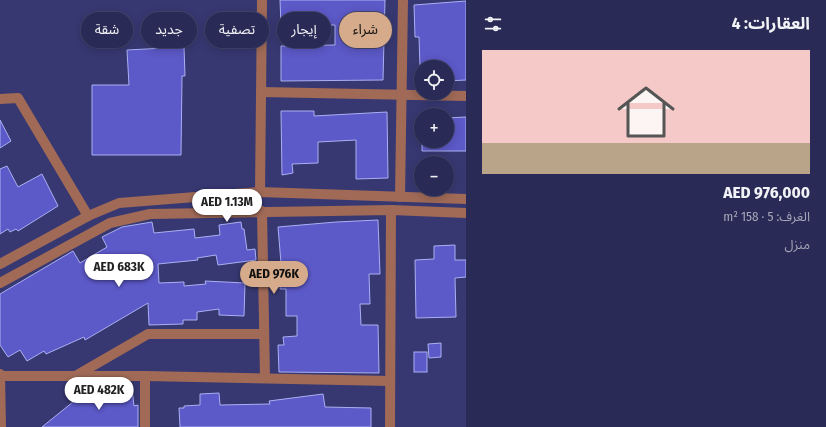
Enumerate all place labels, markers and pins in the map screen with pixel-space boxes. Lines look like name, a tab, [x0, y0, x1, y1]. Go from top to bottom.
pin: AED 1.13M	[181, 189, 273, 223]
pin: AED 683K	[78, 254, 160, 288]
pin: AED 976K	[233, 261, 315, 295]
pin: AED 482K	[58, 377, 140, 411]

